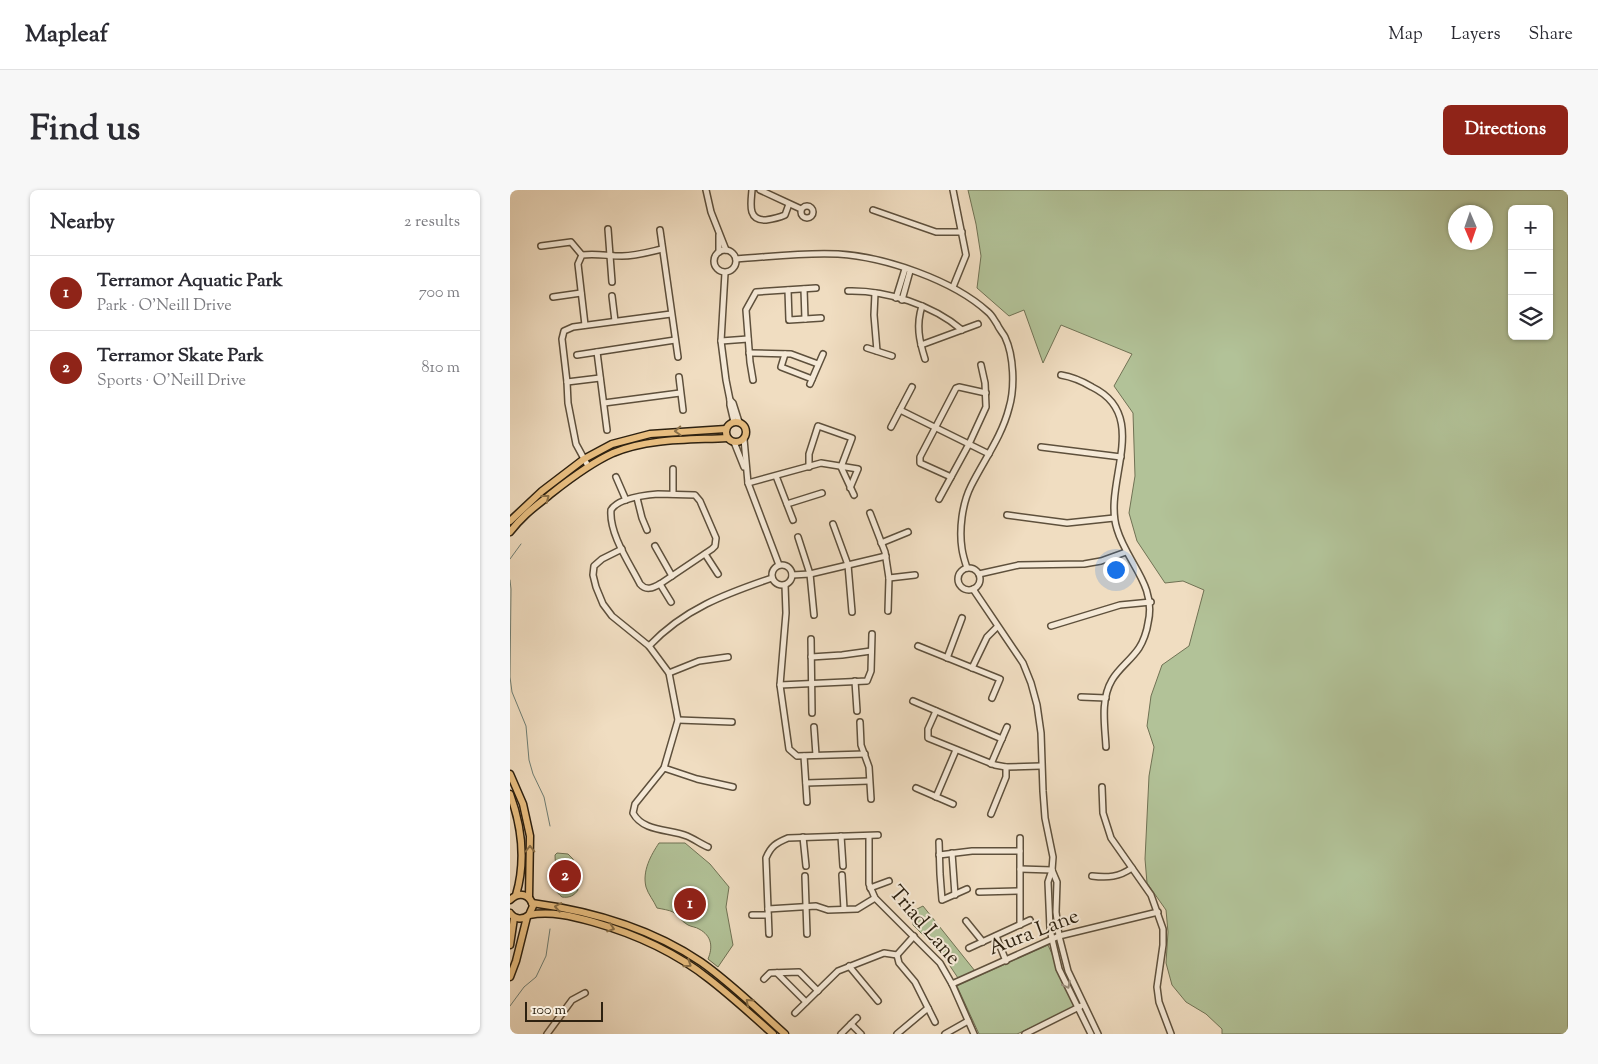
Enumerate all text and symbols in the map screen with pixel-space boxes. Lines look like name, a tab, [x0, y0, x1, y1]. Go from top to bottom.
text: Mapleaf	[25, 18, 108, 52]
text: Map	[1388, 22, 1423, 48]
text: Layers	[1451, 22, 1501, 48]
text: Share	[1529, 22, 1573, 48]
text: Find us	[30, 105, 140, 156]
button: Directions	[1443, 105, 1568, 155]
north arrow	[1448, 205, 1493, 250]
map controls	[1508, 205, 1553, 340]
button: +	[1508, 205, 1553, 250]
text: Nearby	[50, 208, 115, 238]
text: 2 results	[404, 211, 460, 234]
button: −	[1508, 250, 1553, 295]
text: Terramor Aquatic Park	[97, 268, 283, 295]
text: 1	[63, 282, 69, 305]
text: 700 m	[419, 282, 460, 305]
text: Park · O'Neill Drive	[97, 295, 232, 318]
button: layers	[1508, 295, 1553, 340]
text: Terramor Skate Park	[97, 343, 264, 370]
text: 2	[62, 357, 70, 380]
text: 810 m	[422, 357, 460, 380]
text: Sports · O'Neill Drive	[97, 370, 246, 393]
one-way arrow	[674, 426, 682, 437]
one-way arrow	[540, 495, 550, 504]
your location	[1103, 557, 1129, 583]
one-way arrow	[525, 844, 535, 852]
pin: 2	[549, 857, 581, 895]
street label: Triad Lane	[881, 880, 967, 972]
pin: 1	[674, 885, 706, 923]
street label: Aura Lane	[984, 902, 1084, 964]
one-way arrow	[554, 903, 562, 913]
one-way arrow	[606, 922, 615, 932]
one-way arrow	[682, 958, 691, 967]
one-way arrow	[1061, 980, 1071, 989]
one-way arrow	[745, 998, 754, 1007]
scale bar	[525, 999, 602, 1022]
text: 100 m	[532, 1001, 566, 1021]

